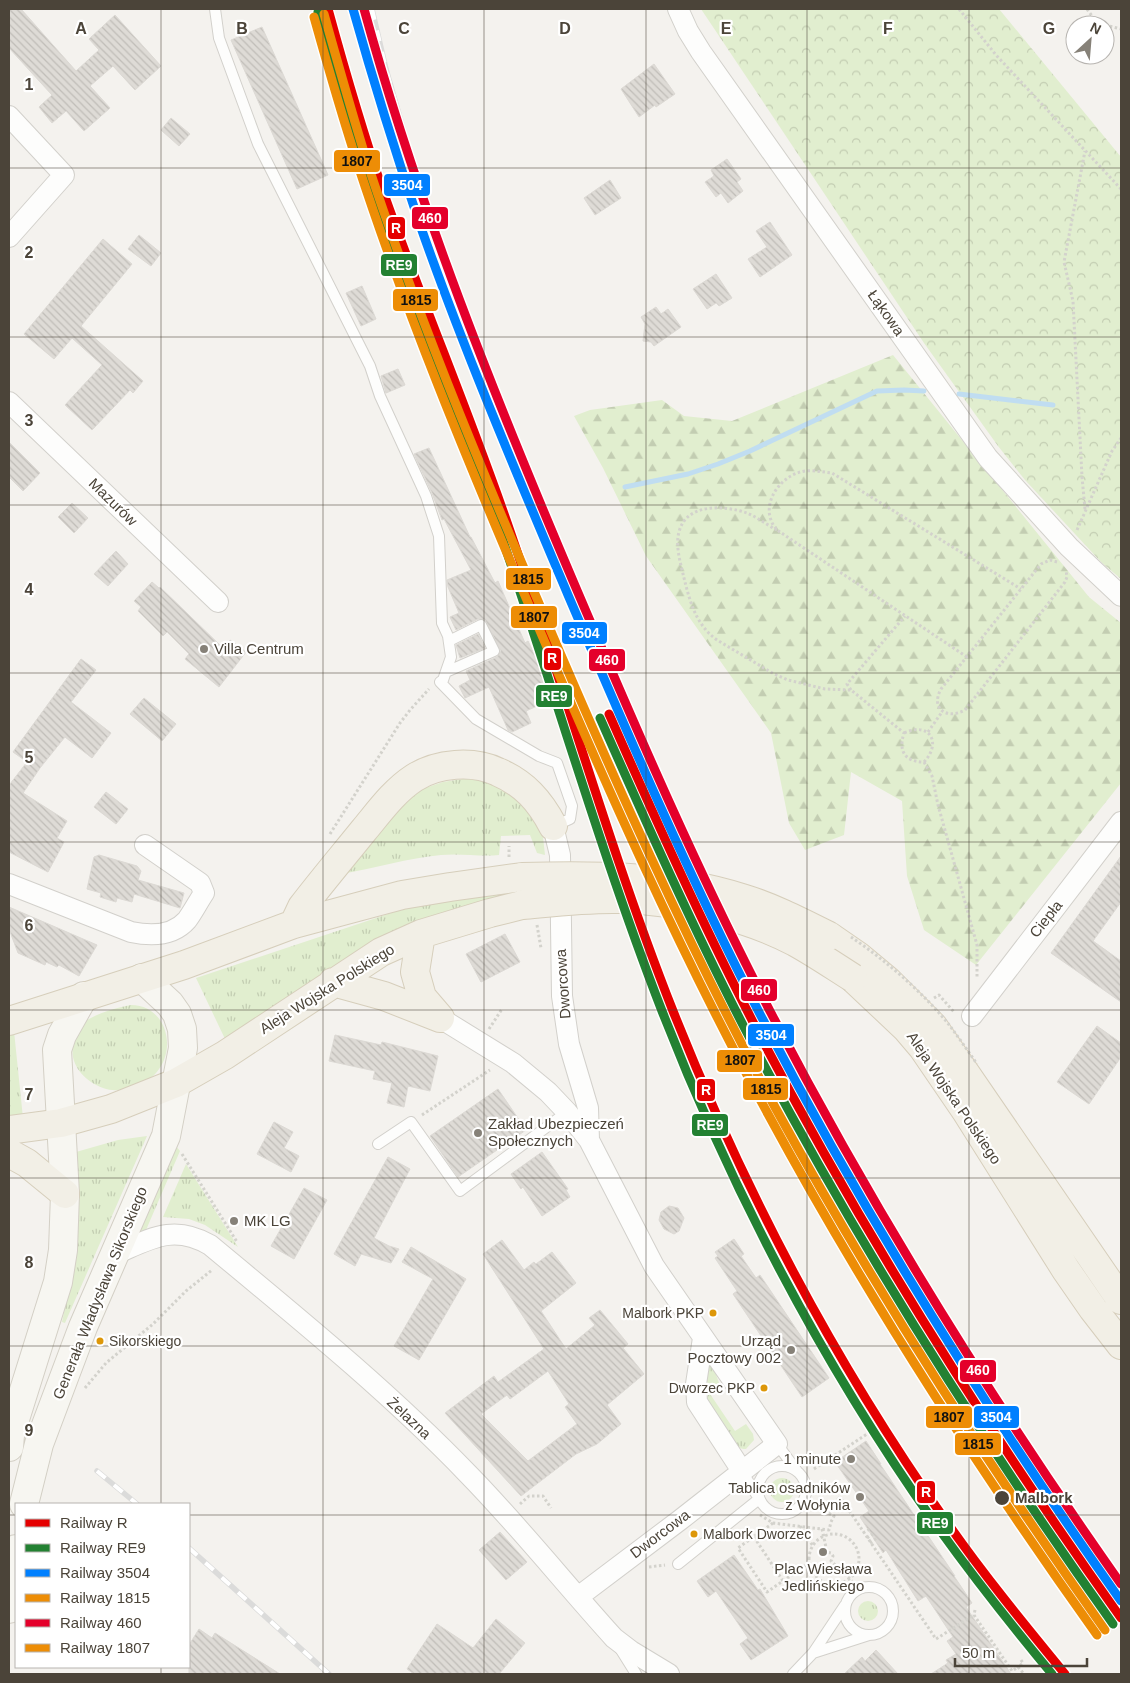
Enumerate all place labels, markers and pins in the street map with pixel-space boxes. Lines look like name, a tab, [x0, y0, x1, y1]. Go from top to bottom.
place label: Villa Centrum	[214, 640, 304, 657]
marker: Villa Centrum	[198, 643, 210, 655]
place label: Zakład Ubezpieczeń Społecznych	[488, 1115, 624, 1149]
marker: Zakład Ubezpieczeń Społecznych	[472, 1127, 484, 1139]
place label: MK LG	[244, 1212, 291, 1229]
marker: MK LG	[228, 1215, 240, 1227]
place label: Malbork PKP	[622, 1305, 704, 1321]
marker: Malbork PKP	[708, 1308, 718, 1318]
place label: Urząd Pocztowy 002	[688, 1332, 781, 1366]
place label: Sikorskiego	[109, 1333, 181, 1349]
marker: Sikorskiego	[95, 1336, 105, 1346]
marker: Urząd Pocztowy 002	[785, 1344, 797, 1356]
place label: Dworzec PKP	[669, 1380, 755, 1396]
marker: Dworzec PKP	[759, 1383, 769, 1393]
place label: 1 minute	[783, 1450, 841, 1467]
marker: 1 minute	[845, 1453, 857, 1465]
place label: Tablica osadników z Wołynia	[728, 1479, 851, 1513]
marker: Malbork	[993, 1489, 1011, 1507]
place label: Malbork	[1015, 1489, 1073, 1506]
marker: Tablica osadników z Wołynia	[854, 1491, 866, 1503]
place label: Malbork Dworzec	[703, 1526, 811, 1542]
marker: Malbork Dworzec	[689, 1529, 699, 1539]
marker: Plac Wiesława Jedlińskiego	[817, 1546, 829, 1558]
place label: Plac Wiesława Jedlińskiego	[774, 1560, 872, 1594]

